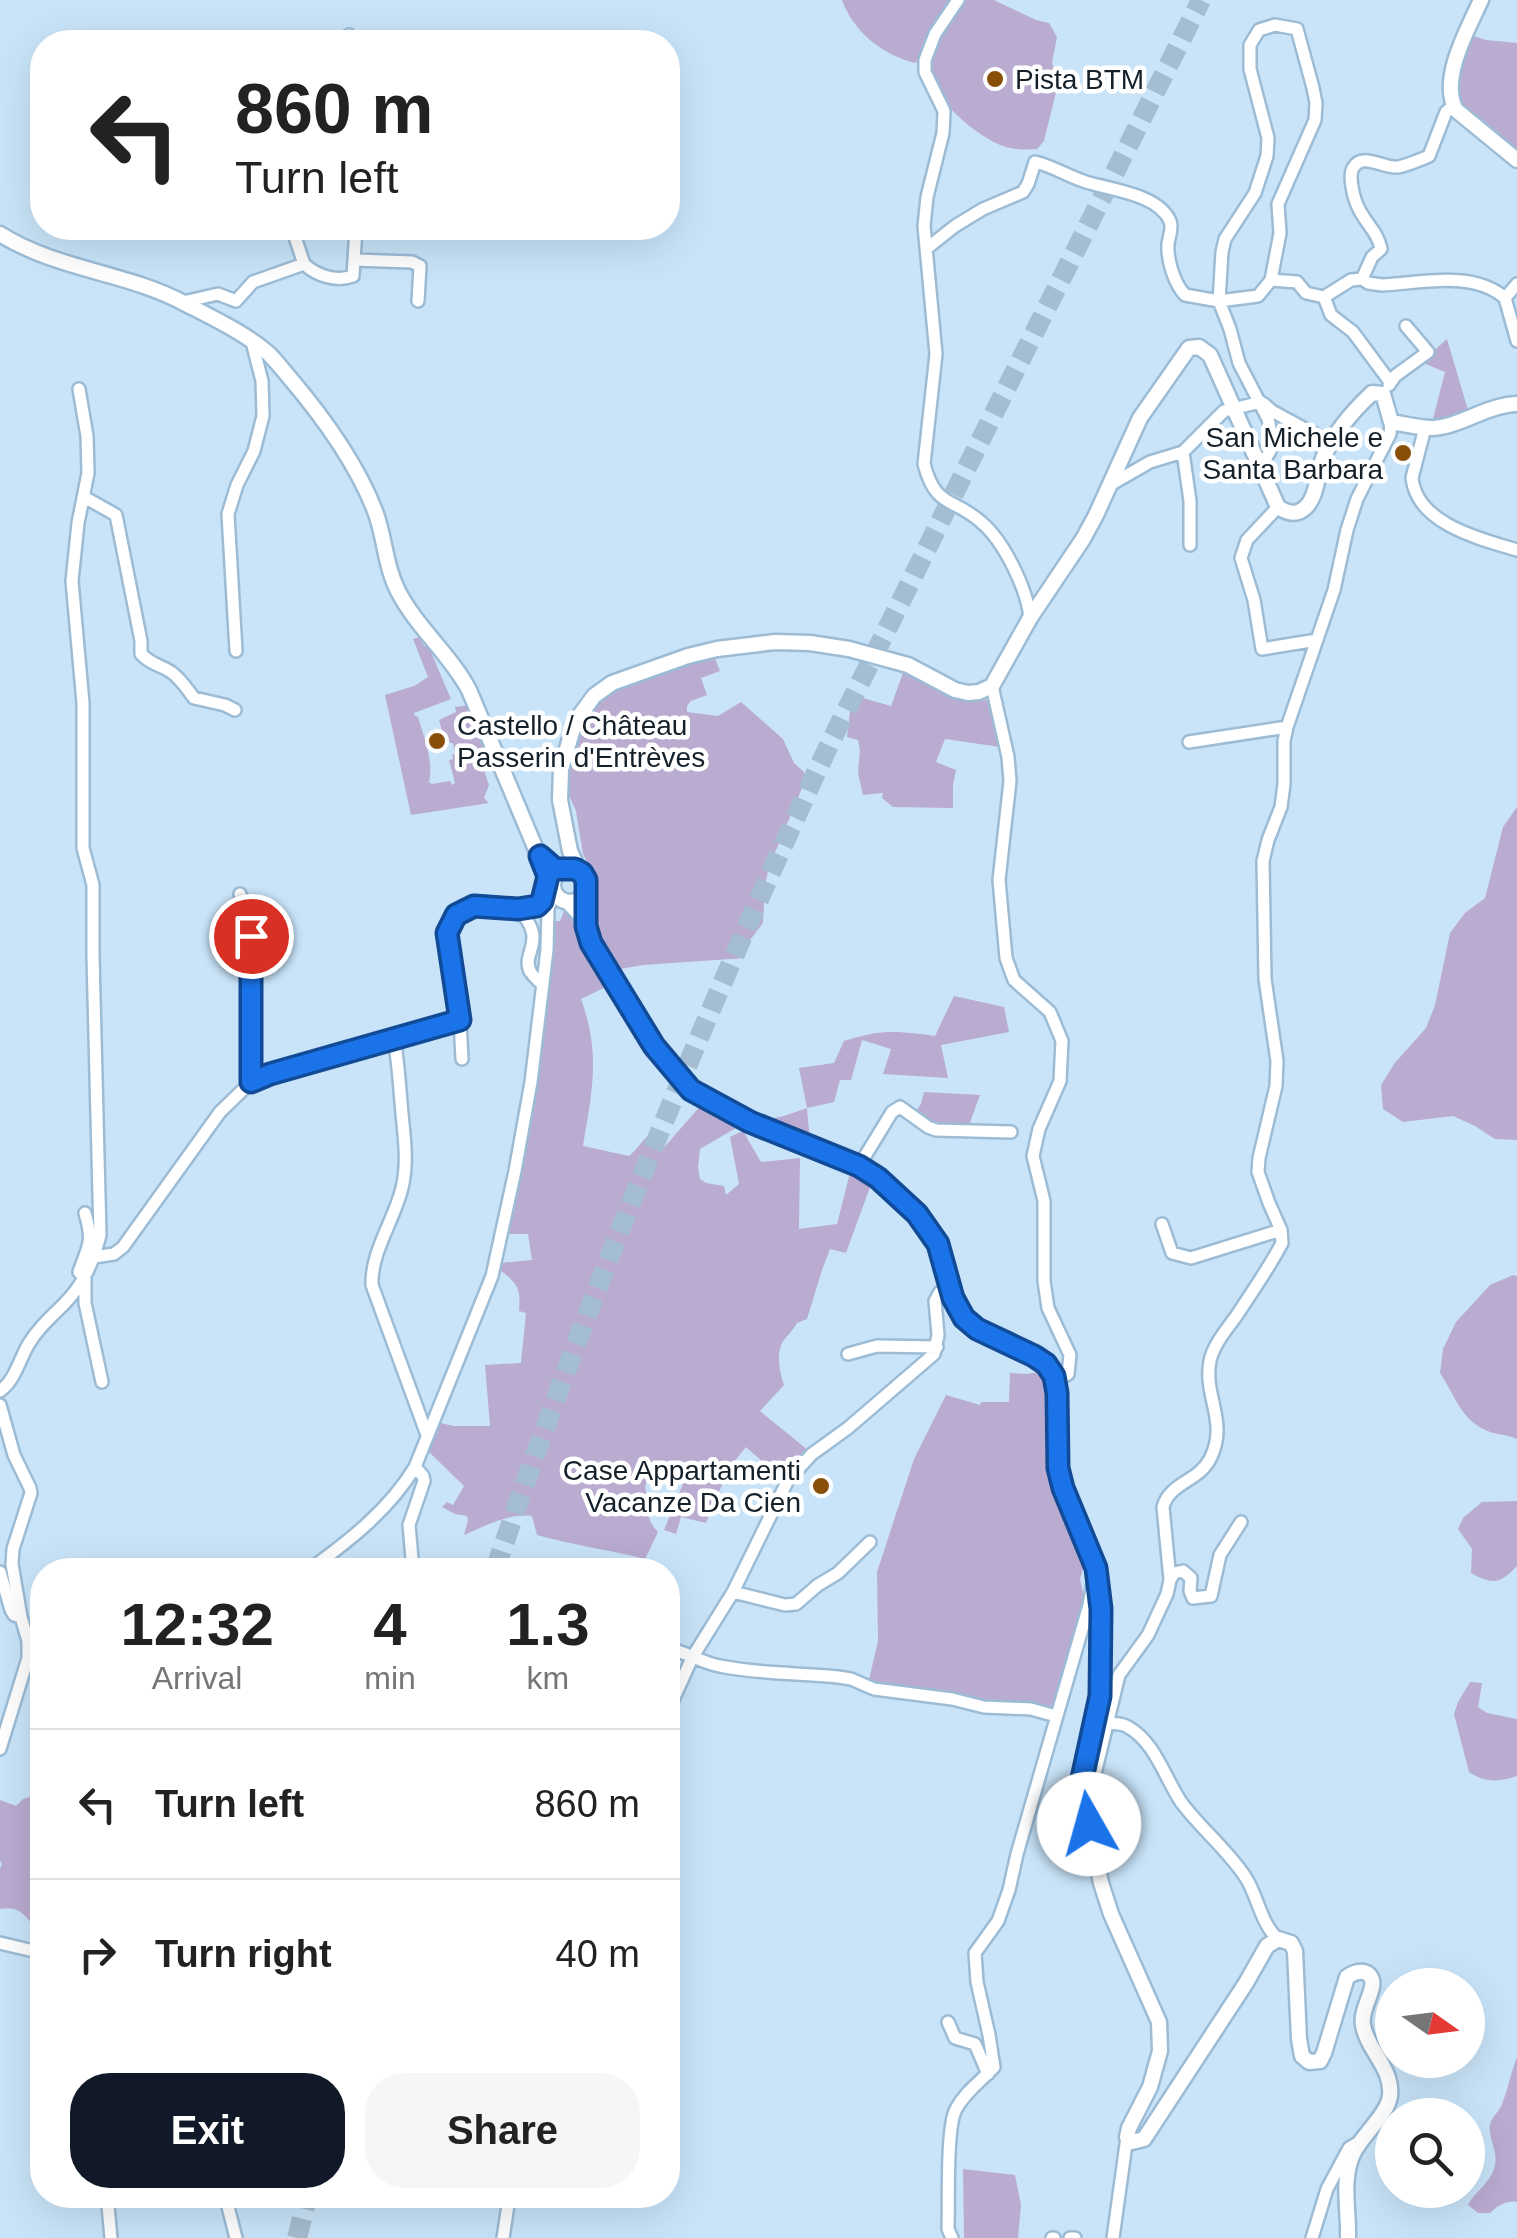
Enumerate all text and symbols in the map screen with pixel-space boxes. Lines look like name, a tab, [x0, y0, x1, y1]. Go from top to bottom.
place label: Pista BTM	[1015, 64, 1144, 95]
marker: Pista BTM	[984, 68, 1006, 90]
icon: left	[70, 70, 200, 200]
text: 860 m	[235, 70, 433, 148]
text: Turn left	[235, 152, 398, 203]
place label: San Michele e Santa Barbara	[1202, 422, 1383, 485]
marker: San Michele e Santa Barbara	[1392, 442, 1414, 464]
place label: Castello / Château Passerin d'Entrèves	[457, 710, 705, 773]
marker: Castello / Château Passerin d'Entrèves	[426, 730, 448, 752]
pin	[209, 894, 294, 979]
icon: arrive	[224, 909, 279, 964]
place label: Case Appartamenti Vacanze Da Cien	[563, 1455, 801, 1518]
marker: Case Appartamenti Vacanze Da Cien	[810, 1475, 832, 1497]
text: 12:32	[120, 1591, 274, 1658]
text: 4	[373, 1591, 407, 1658]
text: 1.3	[506, 1591, 590, 1658]
text: Arrival	[152, 1660, 242, 1696]
text: min	[364, 1660, 416, 1696]
text: km	[527, 1660, 569, 1696]
position arrow	[1037, 1772, 1141, 1876]
icon: left	[70, 1777, 125, 1832]
text: Turn left	[155, 1783, 304, 1825]
text: 860 m	[534, 1783, 640, 1825]
icon: right	[70, 1927, 125, 1982]
text: Turn right	[155, 1933, 332, 1975]
text: 40 m	[556, 1933, 640, 1975]
north arrow	[1375, 1968, 1485, 2078]
map controls	[1375, 1968, 1485, 2208]
button: Exit	[70, 2073, 345, 2188]
button: Share	[365, 2073, 640, 2188]
button: search	[1375, 2098, 1485, 2208]

